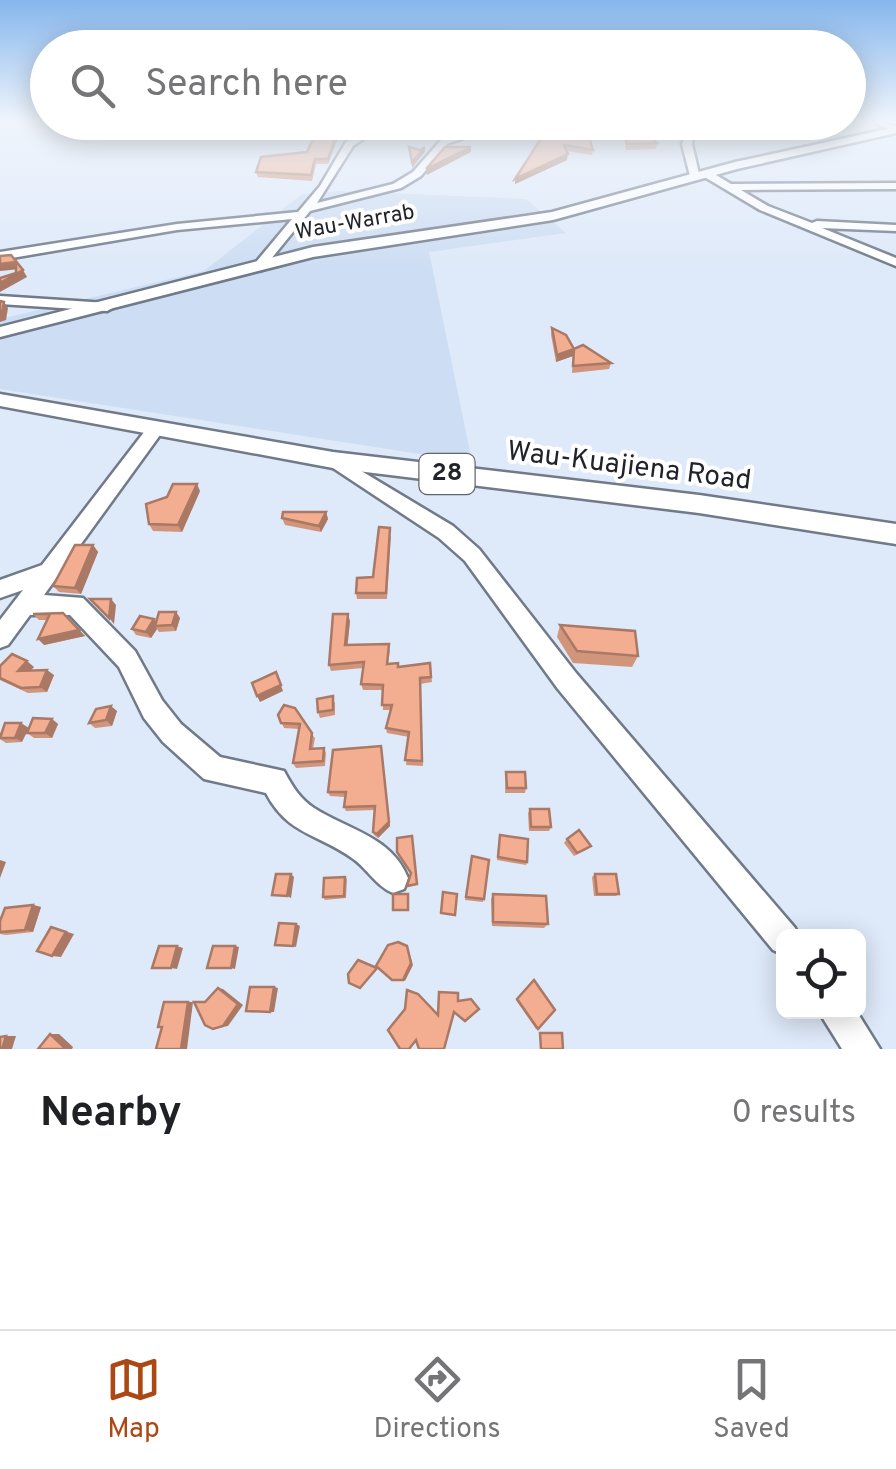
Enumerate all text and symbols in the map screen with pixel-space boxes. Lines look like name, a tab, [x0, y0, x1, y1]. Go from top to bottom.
search box	[30, 30, 866, 140]
icon: search	[65, 58, 120, 113]
text: Search here	[145, 61, 348, 110]
street label: Wau-Warrab	[293, 199, 417, 247]
street label: Wau-Kuajiena Road	[505, 434, 753, 500]
road number: 28	[420, 454, 474, 494]
map controls	[776, 929, 866, 1019]
button: locate	[776, 929, 866, 1019]
text: Nearby	[40, 1088, 182, 1141]
text: 0 results	[731, 1094, 856, 1134]
tab: Map	[106, 1352, 161, 1448]
tab: Directions	[373, 1352, 501, 1448]
tab: Saved	[713, 1352, 790, 1448]

